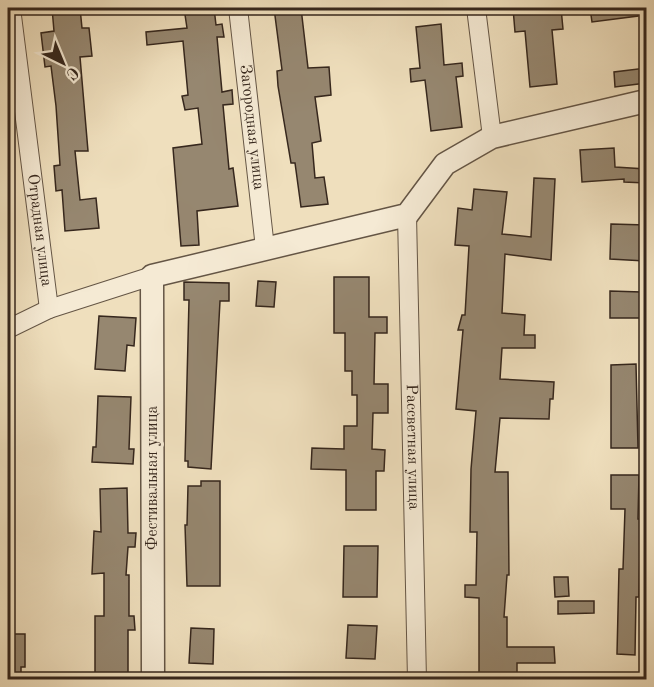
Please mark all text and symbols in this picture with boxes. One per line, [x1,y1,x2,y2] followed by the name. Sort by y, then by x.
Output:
[33,33,93,93] north arrow
[63,63,81,82] text: С
[236,64,266,191] street label: Загородная улица
[24,173,54,288] street label: Отрадная улица
[403,384,421,510] street label: Рассветная улица
[145,406,161,550] street label: Фестивальная улица

